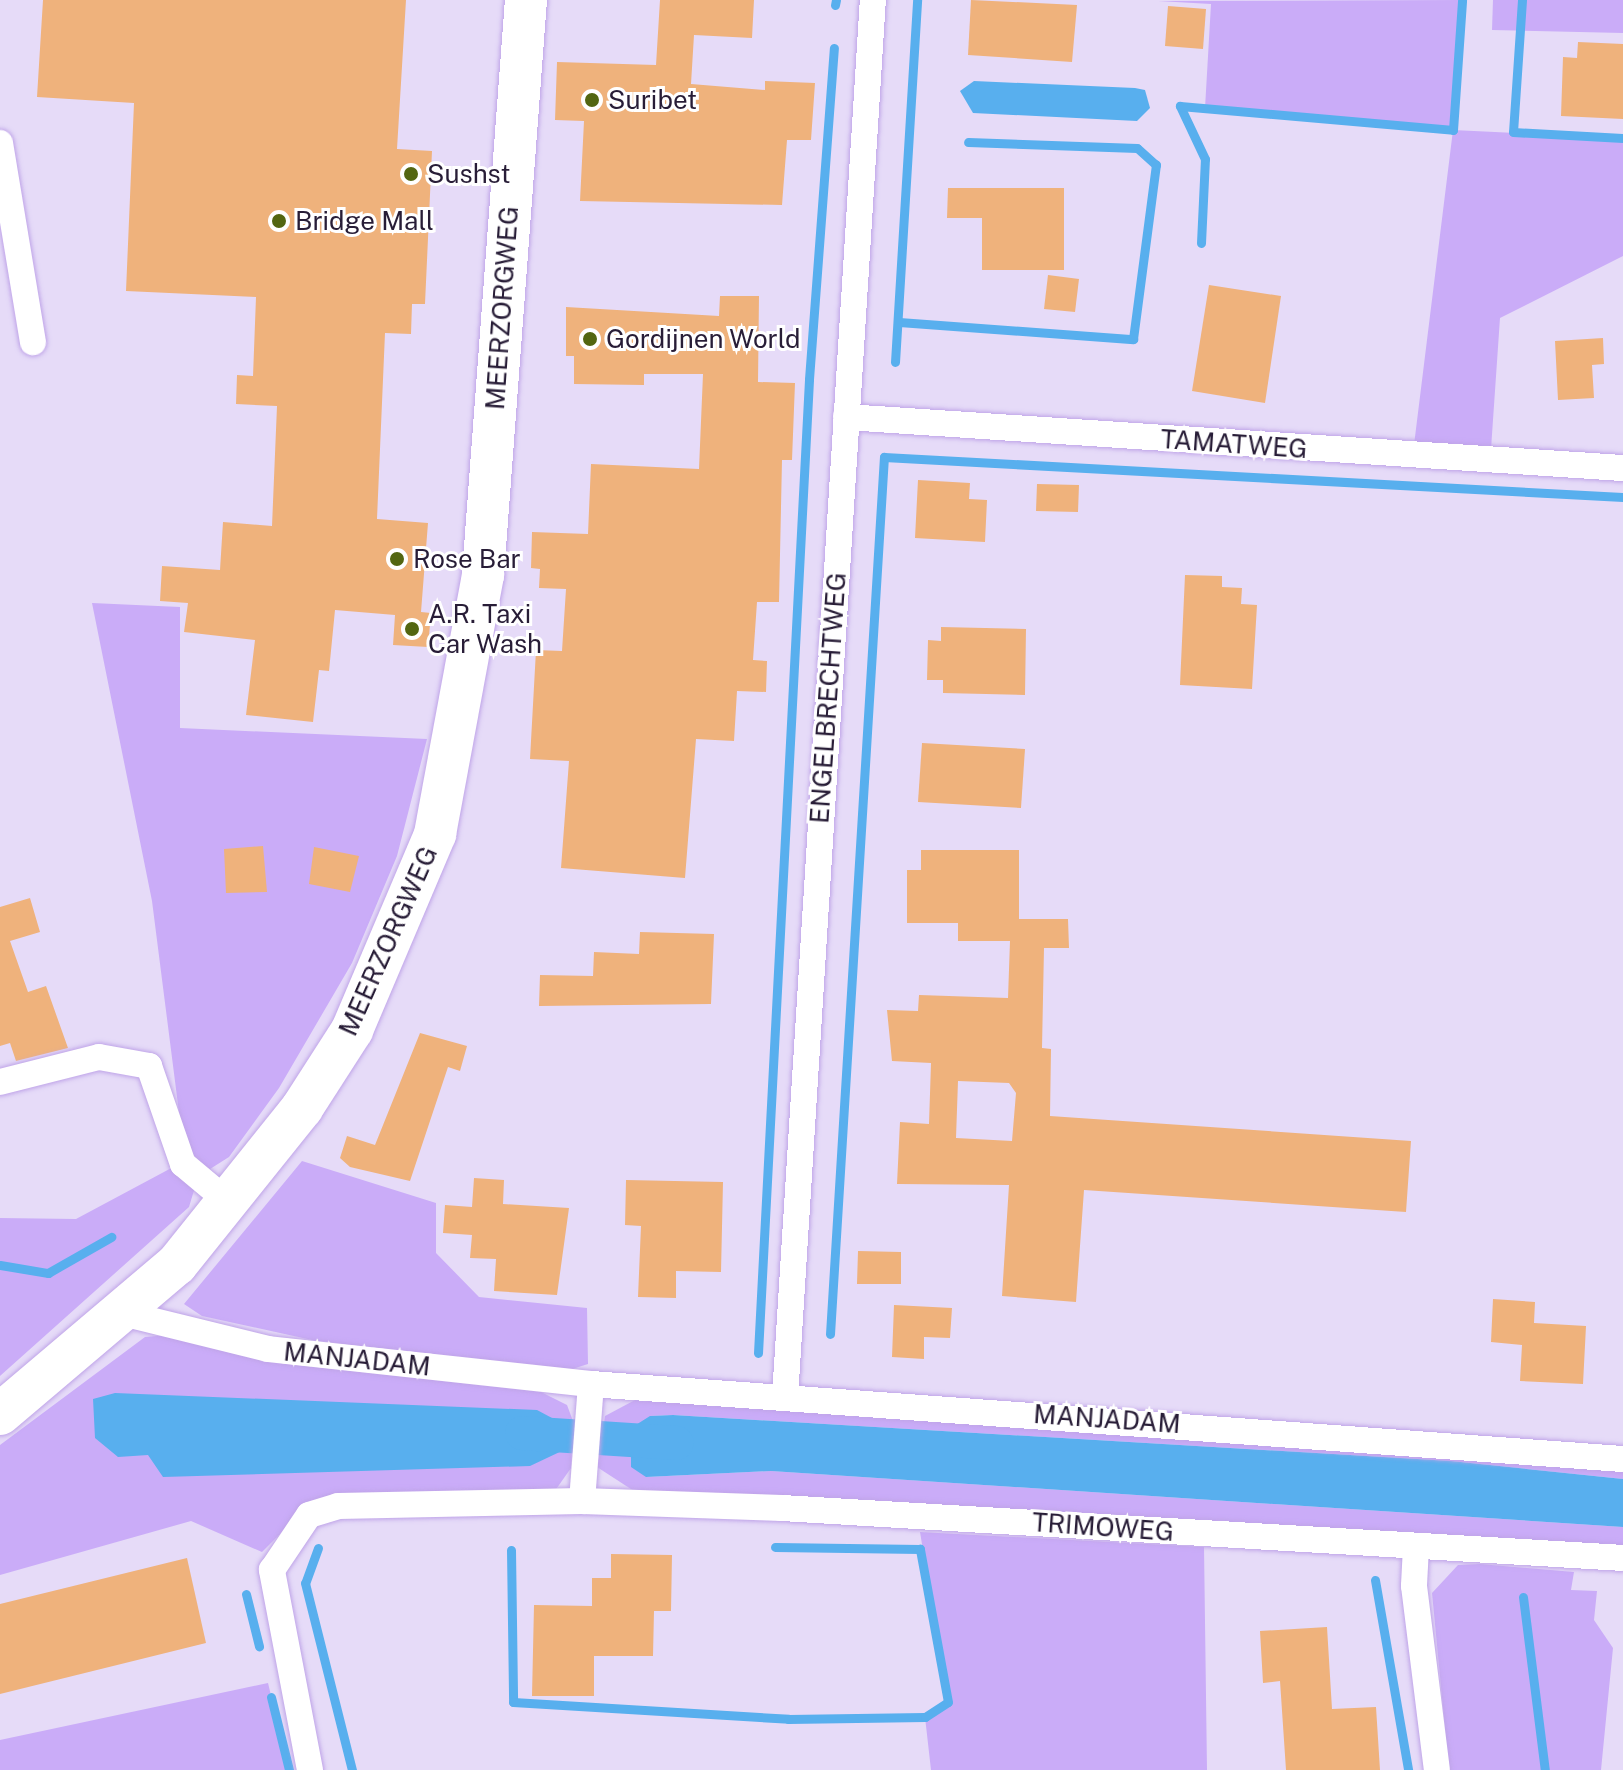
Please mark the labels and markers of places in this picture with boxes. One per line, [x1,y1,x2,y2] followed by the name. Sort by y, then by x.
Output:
[608,84,697,116] place label: Suribet
[583,91,601,109] marker: Suribet
[427,158,511,190] place label: Sushst
[402,165,420,183] marker: Sushst
[295,205,434,237] place label: Bridge Mall
[270,212,288,230] marker: Bridge Mall
[606,323,801,355] place label: Gordijnen World
[581,330,599,348] marker: Gordijnen World
[413,543,521,575] place label: Rose Bar
[388,550,406,568] marker: Rose Bar
[428,598,543,660] place label: A.R. Taxi Car Wash
[403,620,421,638] marker: A.R. Taxi Car Wash

